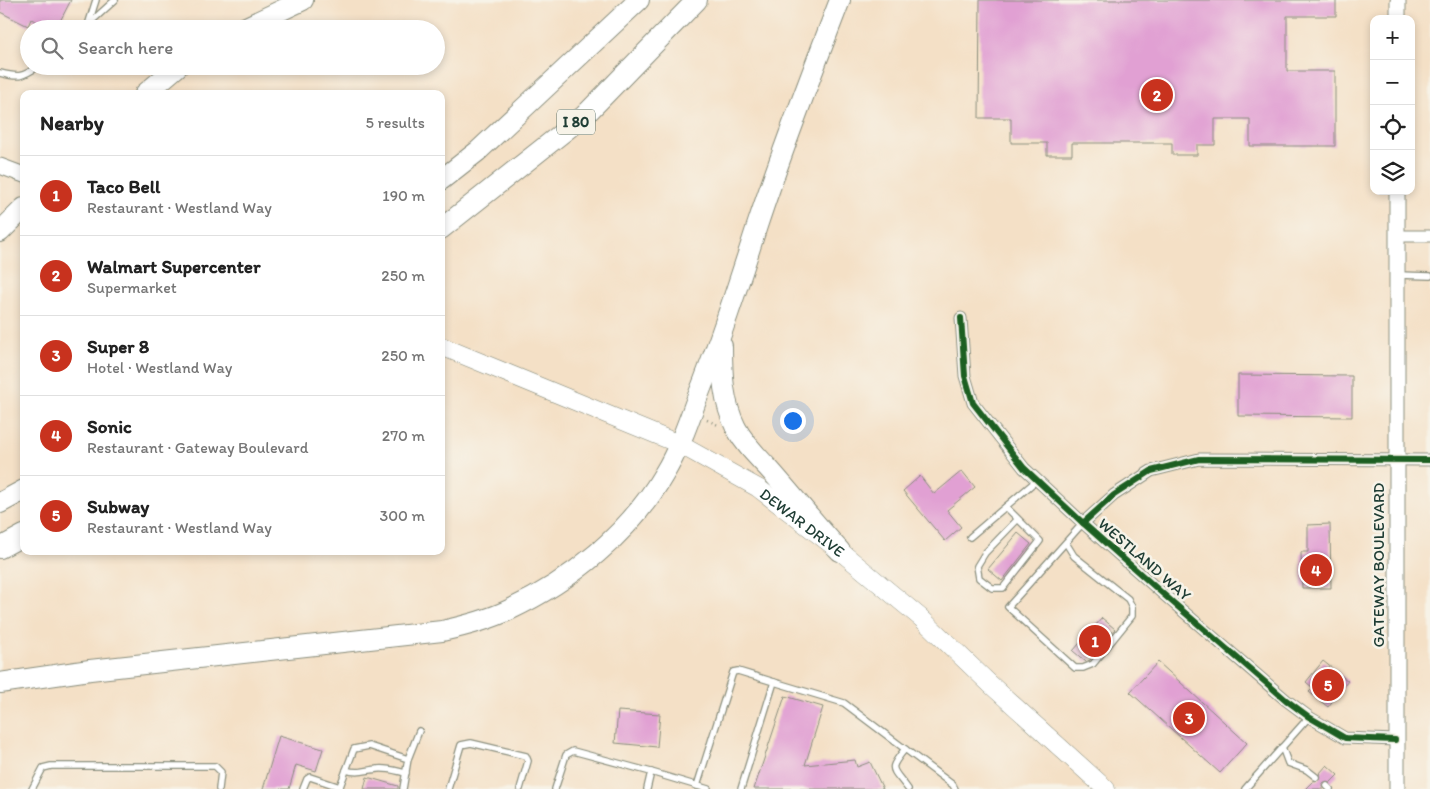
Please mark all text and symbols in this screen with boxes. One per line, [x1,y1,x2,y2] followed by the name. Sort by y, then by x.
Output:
[1370,15,1415,195] map controls
[1370,15,1415,60] button: +
[20,20,445,75] search box
[38,34,66,62] icon: search
[78,36,173,59] text: Search here
[1370,60,1415,105] button: −
[1141,76,1173,114] pin: 2
[1370,105,1415,150] button: locate
[40,110,104,135] text: Nearby
[557,110,595,134] road number: I 80
[365,113,425,132] text: 5 results
[1370,150,1415,195] button: layers
[87,175,160,198] text: Taco Bell
[52,186,60,205] text: 1
[382,186,425,205] text: 190 m
[87,198,272,217] text: Restaurant · Westland Way
[87,255,261,278] text: Walmart Supercenter
[52,266,60,285] text: 2
[381,266,425,285] text: 250 m
[87,278,177,297] text: Supermarket
[87,335,149,358] text: Super 8
[52,346,60,365] text: 3
[381,346,425,365] text: 250 m
[87,358,232,377] text: Hotel · Westland Way
[780,408,806,434] your location
[87,415,132,438] text: Sonic
[51,426,61,445] text: 4
[382,426,425,445] text: 270 m
[87,438,309,457] text: Restaurant · Gateway Boulevard
[1369,483,1388,647] street label: GATEWAY BOULEVARD
[756,484,848,561] street label: DEWAR DRIVE
[87,495,149,518] text: Subway
[52,506,60,525] text: 5
[380,506,425,525] text: 300 m
[1094,514,1195,605] street label: WESTLAND WAY
[87,518,272,537] text: Restaurant · Westland Way
[1300,551,1332,589] pin: 4
[1079,622,1111,660] pin: 1
[1312,666,1344,704] pin: 5
[1173,699,1205,737] pin: 3

